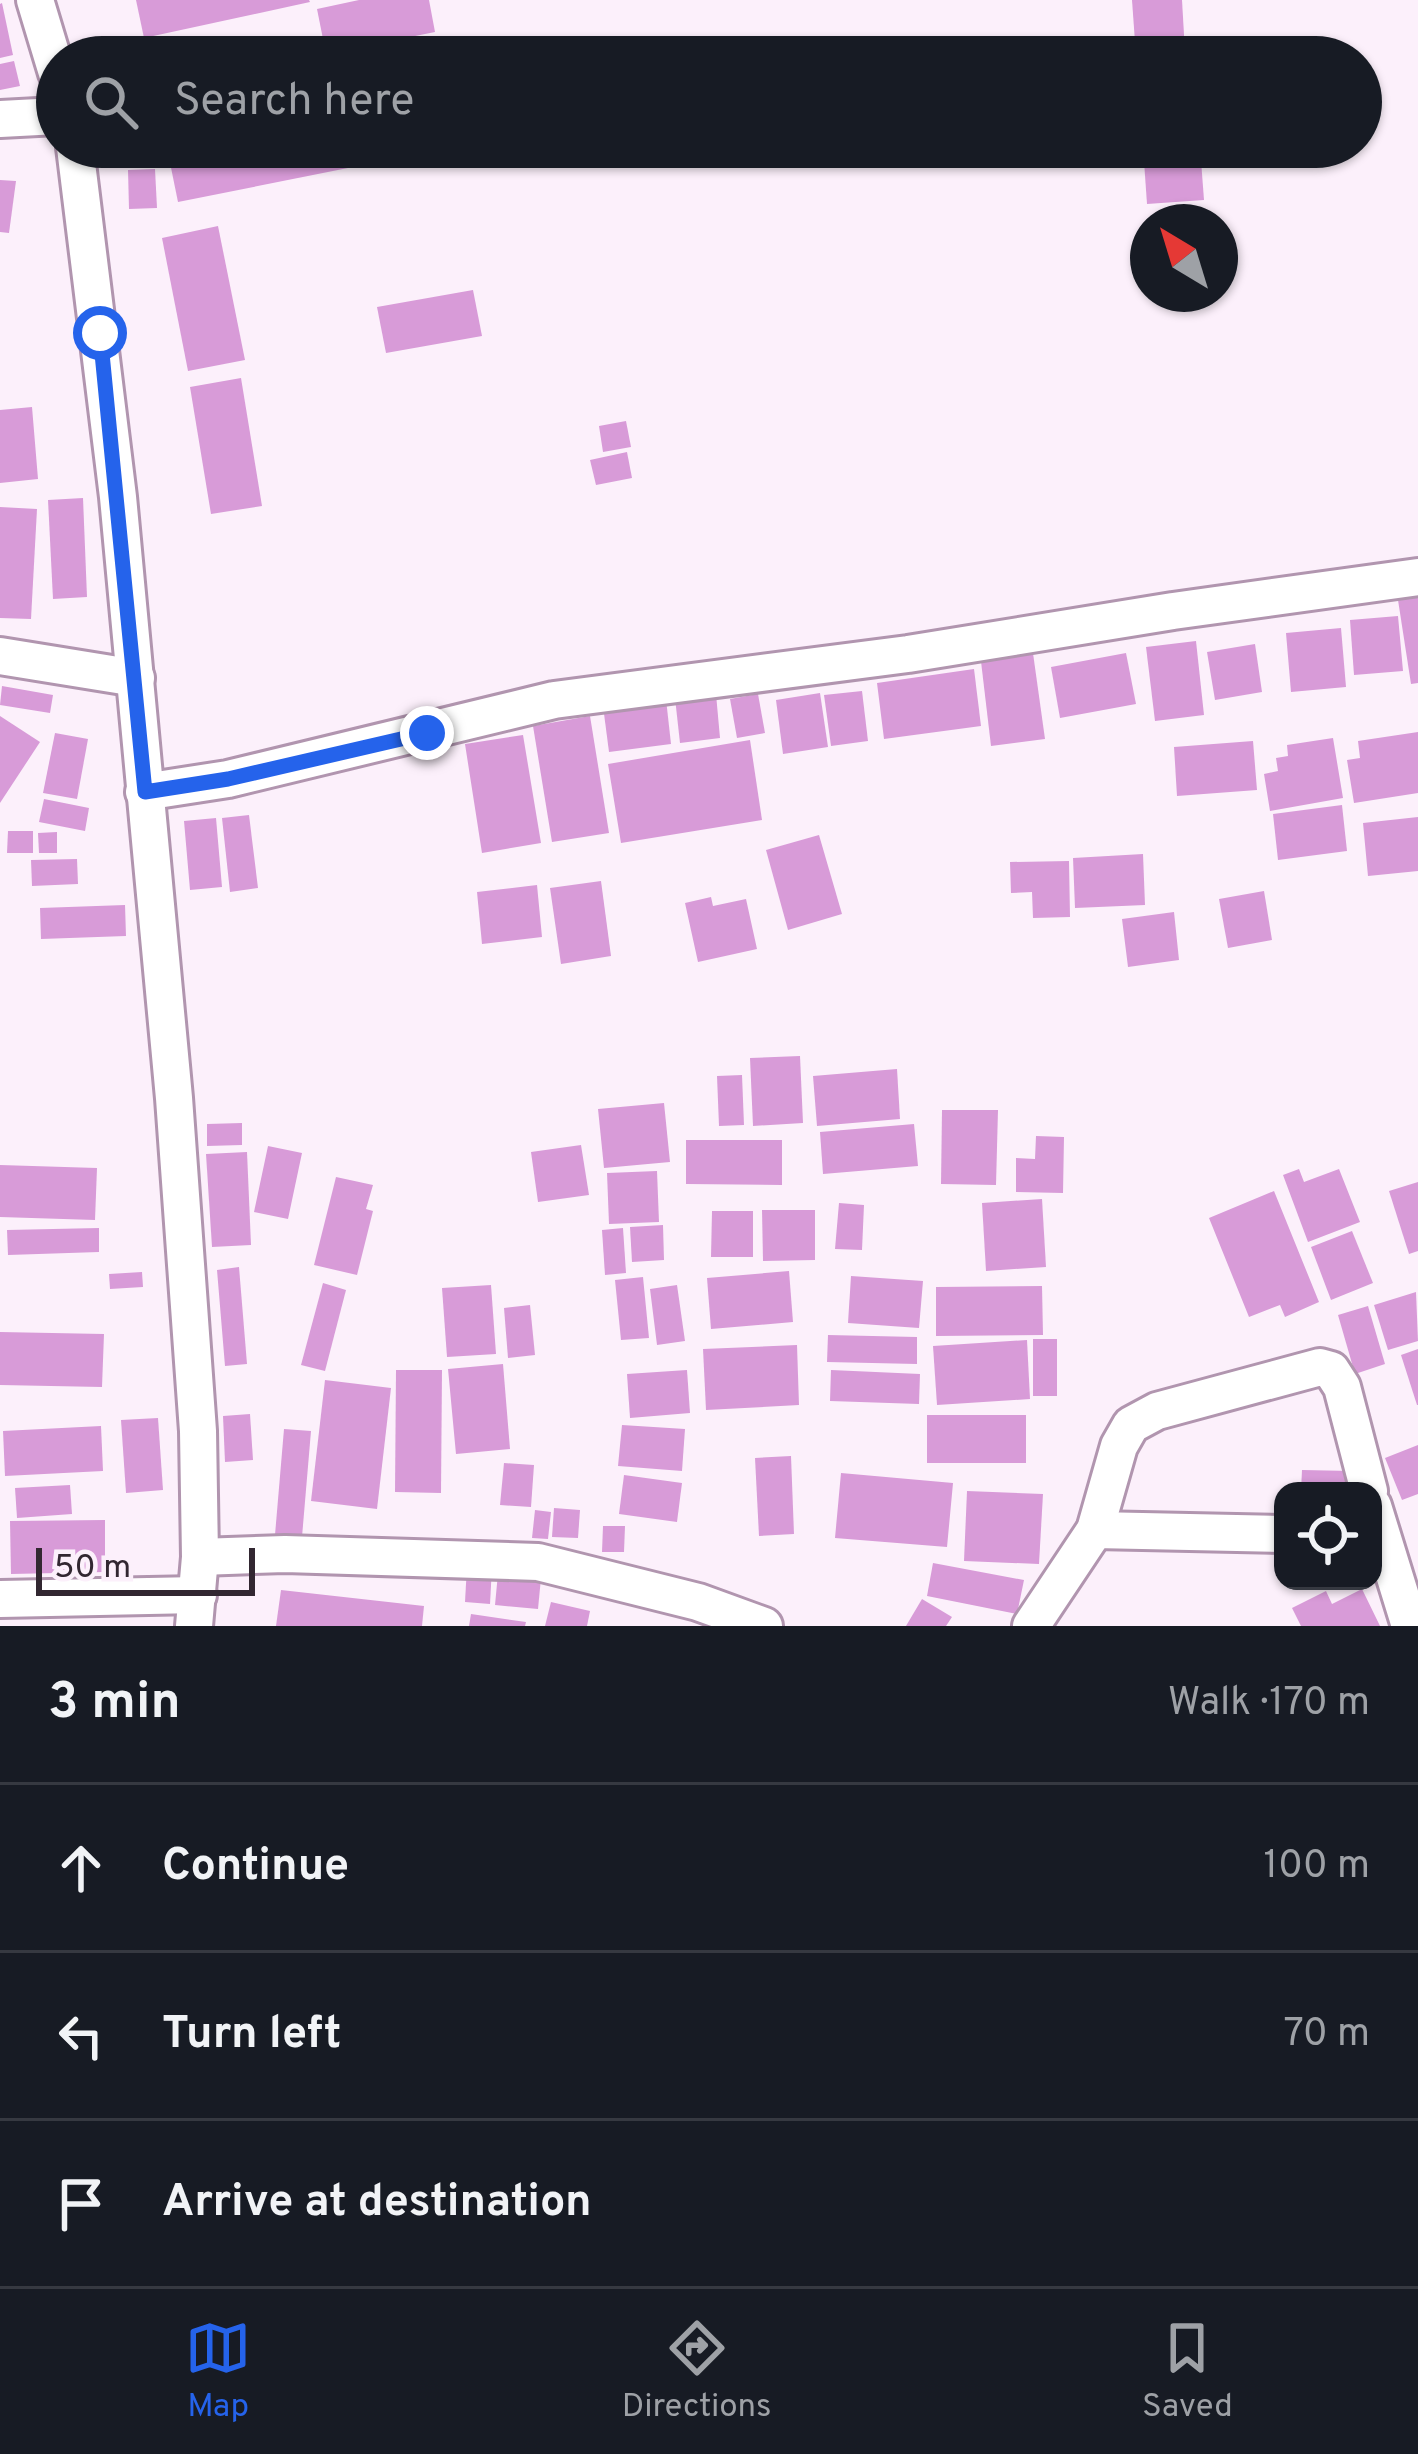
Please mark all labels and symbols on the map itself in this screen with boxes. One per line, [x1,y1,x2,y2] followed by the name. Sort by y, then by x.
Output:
[1130,204,1238,312] north arrow
[73,306,127,360] route start
[400,706,454,760] route end
[36,1542,255,1595] scale bar

